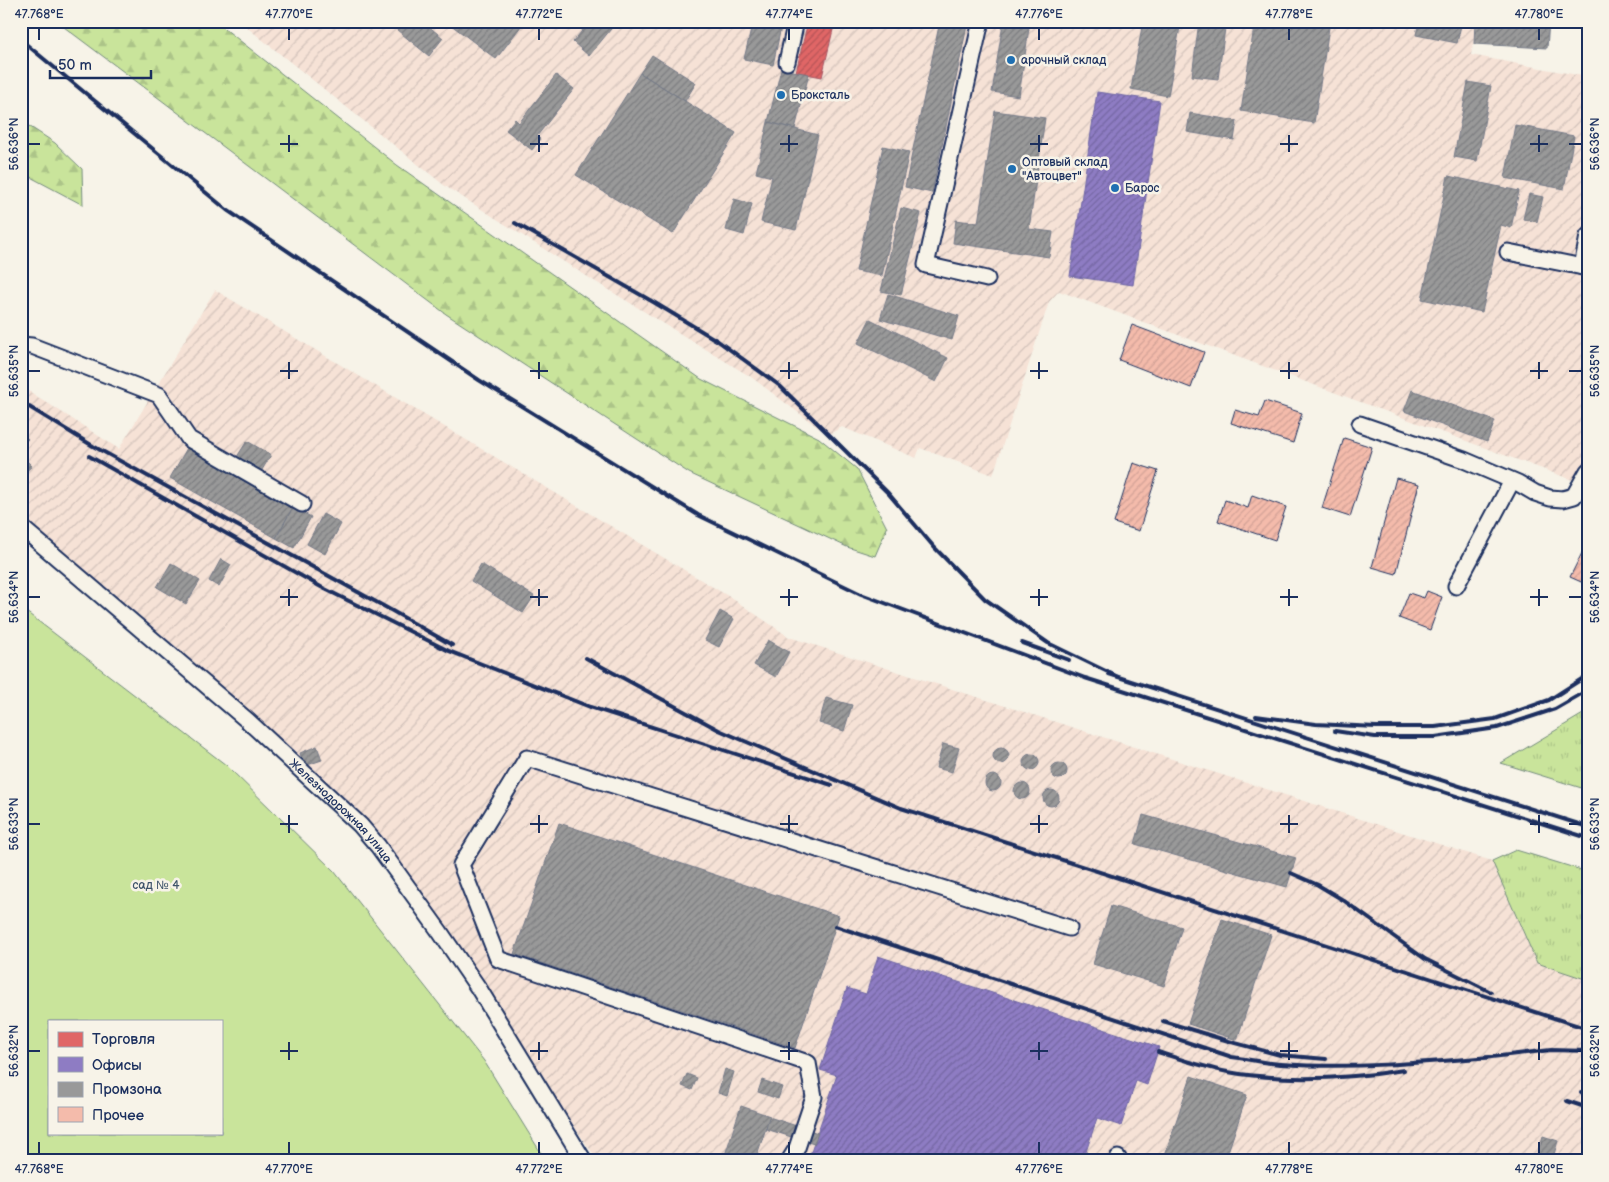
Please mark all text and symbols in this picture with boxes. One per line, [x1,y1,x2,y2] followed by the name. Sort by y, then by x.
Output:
[14,7,64,22] text: 47.768°E
[265,7,313,22] text: 47.770°E
[515,7,563,22] text: 47.772°E
[765,7,813,22] text: 47.774°E
[1015,7,1063,22] text: 47.776°E
[1265,7,1313,22] text: 47.778°E
[1515,7,1564,22] text: 47.780°E
[50,48,151,80] scale bar
[1021,53,1107,68] place label: арочный склад
[1005,54,1017,66] marker: арочный склад
[58,56,92,75] text: 50 m
[791,88,850,103] place label: Броксталь
[775,89,787,101] marker: Броксталь
[7,118,22,170] text: 56.636°N
[1588,118,1603,170] text: 56.636°N
[1022,155,1108,184] place label: Оптовый склад "Автоцвет"
[1006,163,1018,175] marker: Оптовый склад "Автоцвет"
[1125,181,1159,196] place label: Барос
[1109,182,1121,194] marker: Барос
[7,345,22,397] text: 56.635°N
[1588,345,1603,397] text: 56.635°N
[7,571,22,623] text: 56.634°N
[1588,571,1603,623] text: 56.634°N
[286,756,395,866] street label: Железнодорожная улица
[7,798,22,850] text: 56.633°N
[1588,798,1603,850] text: 56.633°N
[133,878,180,893] park label: сад № 4
[48,1020,222,1134] legend
[7,1025,22,1077] text: 56.632°N
[1588,1025,1603,1077] text: 56.632°N
[92,1030,155,1049] text: Торговля
[92,1056,142,1075] text: Офисы
[92,1080,162,1099] text: Промзона
[92,1106,144,1125] text: Прочее
[14,1162,64,1177] text: 47.768°E
[265,1162,313,1177] text: 47.770°E
[515,1162,563,1177] text: 47.772°E
[765,1162,813,1177] text: 47.774°E
[1015,1162,1063,1177] text: 47.776°E
[1265,1162,1313,1177] text: 47.778°E
[1515,1162,1564,1177] text: 47.780°E

